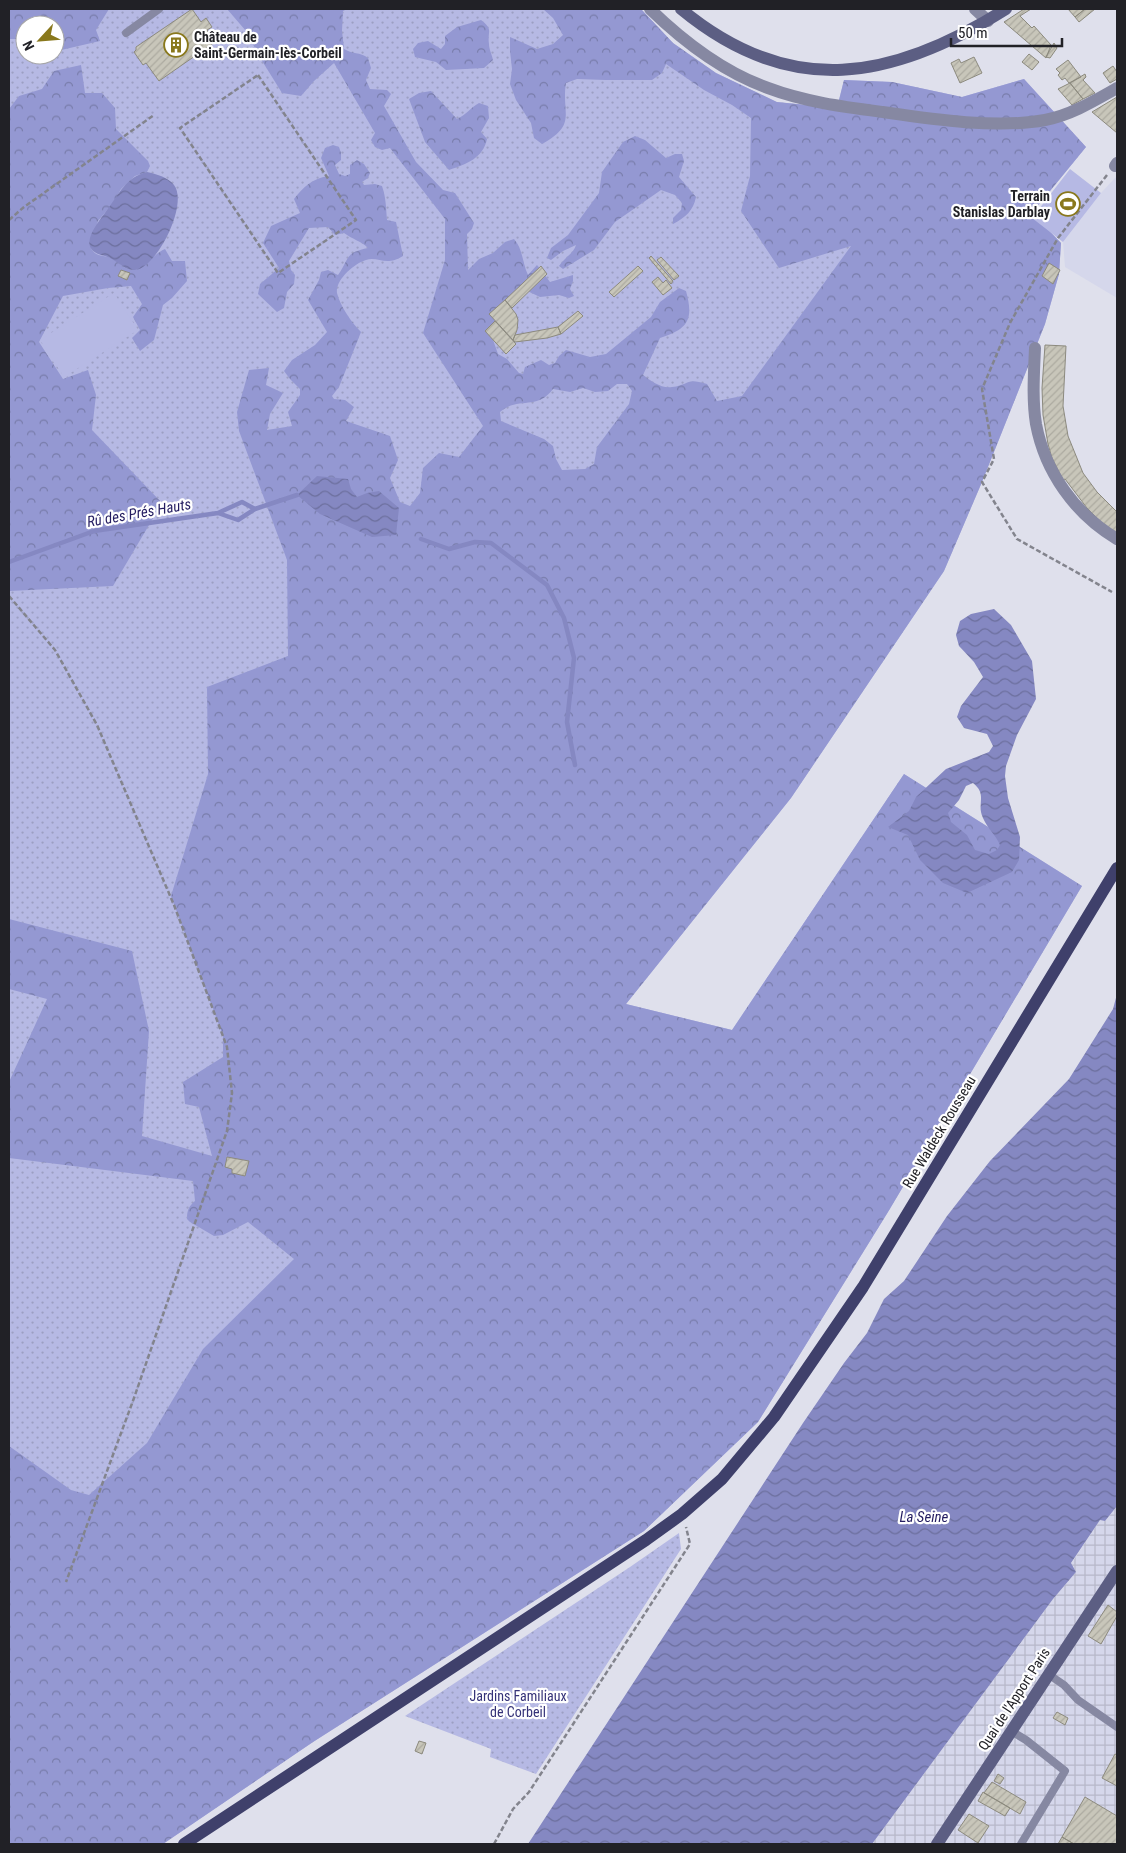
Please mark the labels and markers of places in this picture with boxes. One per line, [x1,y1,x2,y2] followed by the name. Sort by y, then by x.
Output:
[194,29,342,61] place label: Château de Saint-Germain-lès-Corbeil
[163,32,189,58] building icon: Château de Saint-Germain-lès-Corbeil
[953,188,1051,220] place label: Terrain Stanislas Darblay
[1055,191,1081,217] sports icon: Terrain Stanislas Darblay

